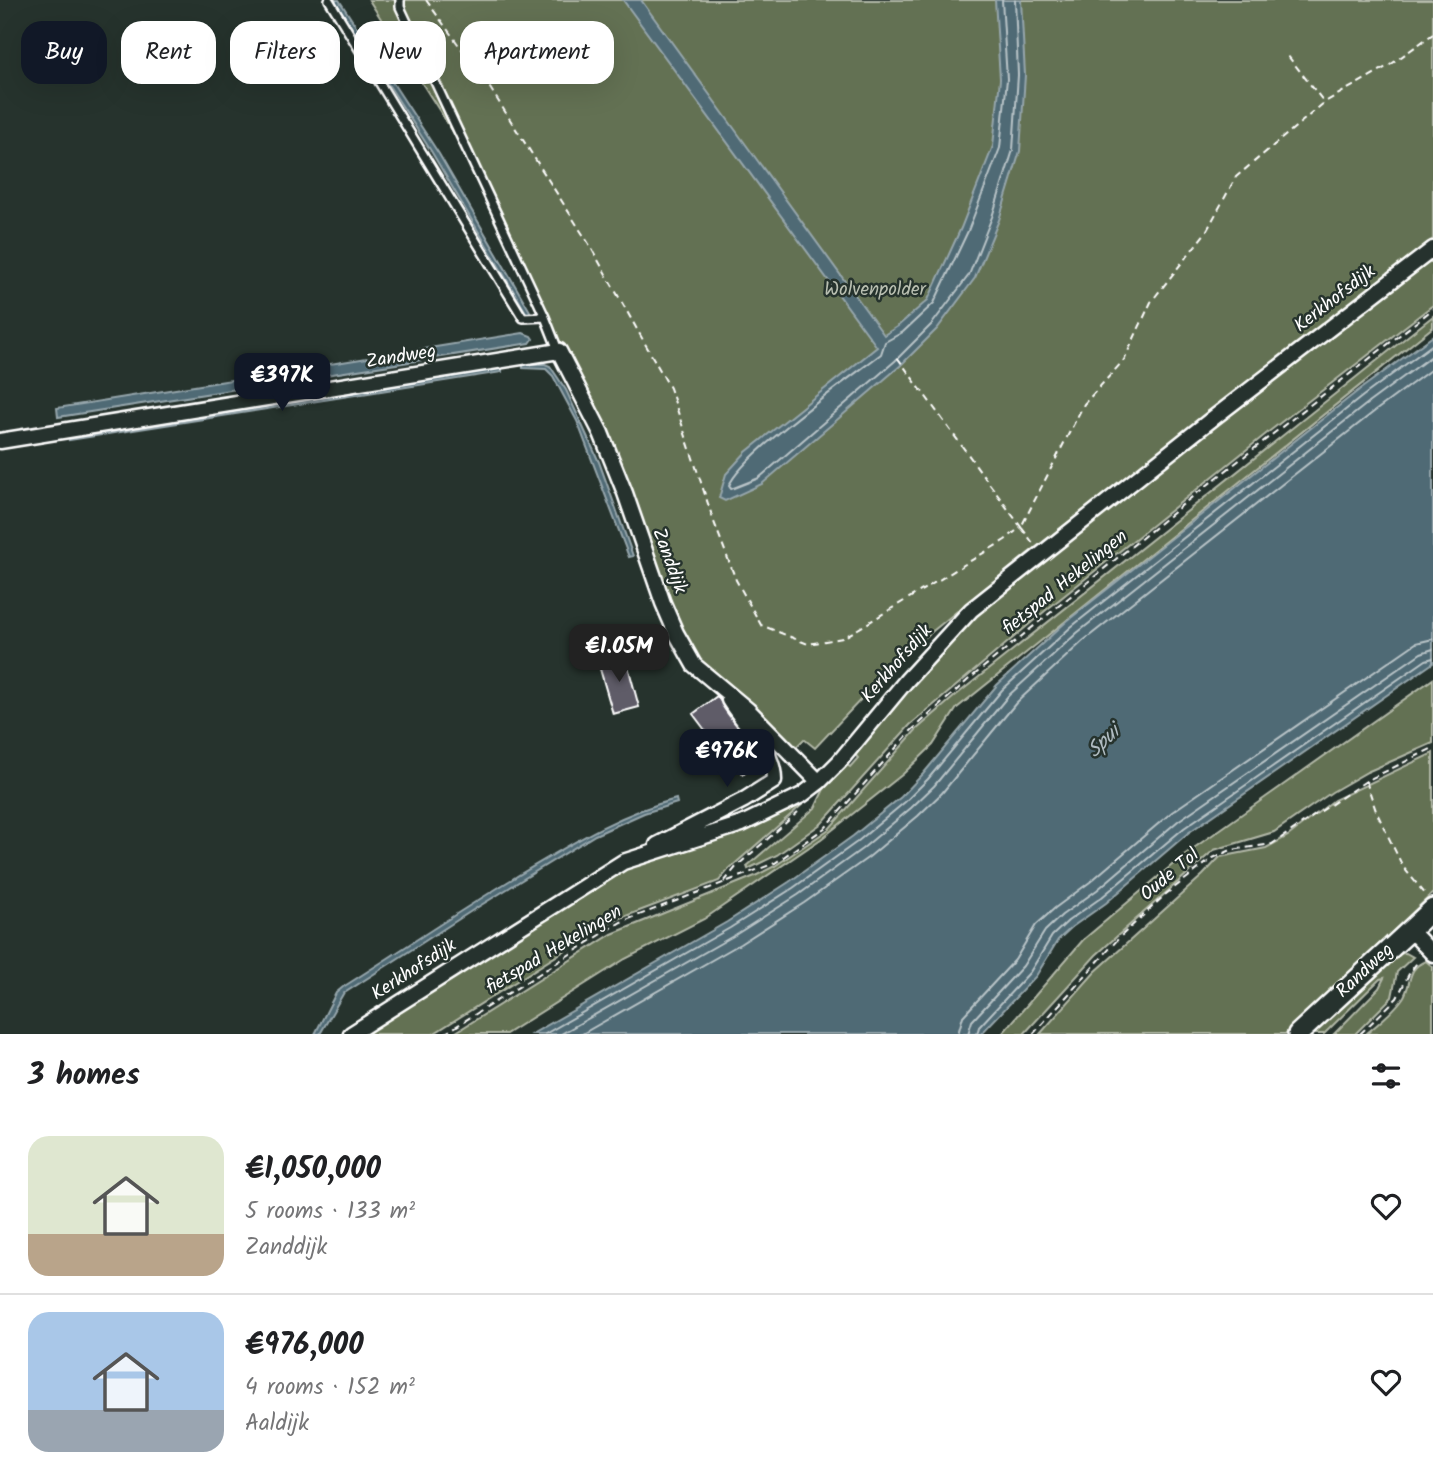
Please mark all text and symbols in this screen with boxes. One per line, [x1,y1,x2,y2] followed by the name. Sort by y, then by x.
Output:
[21,21,107,84] chip: Buy
[121,21,216,84] chip: Rent
[230,21,340,84] chip: Filters
[354,21,446,84] chip: New
[460,21,614,84] chip: Apartment
[1288,257,1382,341] street label: Kerkhofsdijk
[824,275,927,305] park label: Wolvenpolder
[364,337,438,377] street label: Zandweg
[233,354,331,413] pin: €397K
[250,358,314,394] text: €397K
[995,523,1135,643] street label: fietspad Hekelingen
[643,524,695,598] street label: Zanddijk
[854,618,940,710] street label: Kerkhofsdijk
[562,624,676,684] pin: €1.05M
[585,629,653,665] text: €1.05M
[1079,715,1131,766] water label: Spui
[678,730,776,789] pin: €976K
[695,734,759,770] text: €976K
[1134,841,1207,909] street label: Oude Tol
[480,897,628,1003] street label: fietspad Hekelingen
[365,931,463,1009] street label: Kerkhofsdijk
[1329,936,1401,1006] street label: Randweg
[28,1052,140,1100] text: 3 homes
[1367,1057,1405,1095] icon: filters
[245,1146,381,1194] text: €1,050,000
[84,1164,168,1248] icon: home
[1367,1187,1405,1225] icon: heart
[245,1194,415,1230] text: 5 rooms · 133 m²
[245,1230,327,1266] text: Zanddijk
[245,1322,364,1370] text: €976,000
[84,1340,168,1424] icon: home
[1367,1363,1405,1401] icon: heart
[245,1370,415,1406] text: 4 rooms · 152 m²
[245,1406,309,1442] text: Aaldijk

